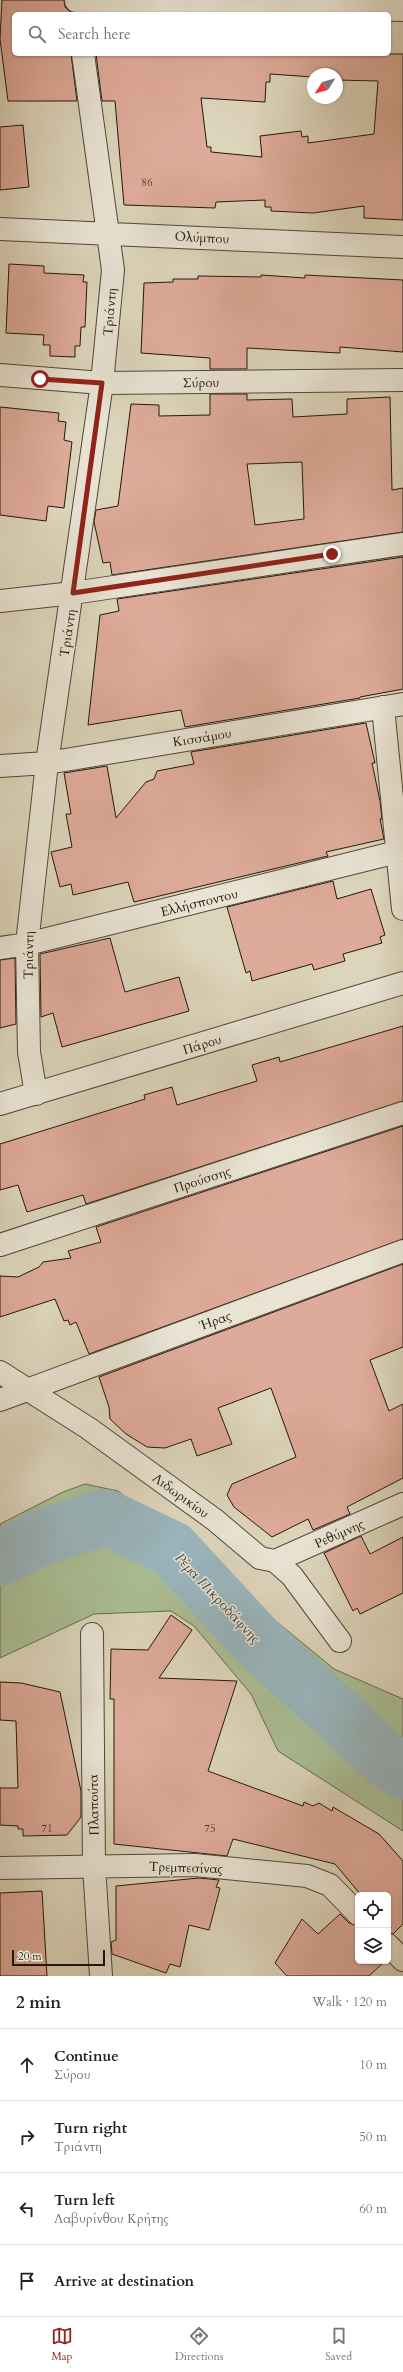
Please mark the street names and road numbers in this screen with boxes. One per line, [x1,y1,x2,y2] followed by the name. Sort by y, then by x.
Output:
[174,228,230,248] street label: Ολύμπου
[99,287,121,337] street label: Τριάντη
[183,374,220,392] street label: Σύρου
[55,608,81,658] street label: Τριάντη
[172,724,233,752] street label: Κισσάμου
[159,885,240,921] street label: Ελλήσποντου
[20,931,38,979] street label: Τριάντη
[181,1031,224,1059] street label: Πάρου
[171,1162,234,1198] street label: Προύσσης
[197,1307,234,1335] street label: Ήρας
[148,1469,213,1523] street label: Λιδωρικίου
[312,1515,367,1553] street label: Ρεθύμνης
[84,1774,104,1836] street label: Πλαπούτα
[149,1858,224,1878] street label: Τρεμπεσίνας

